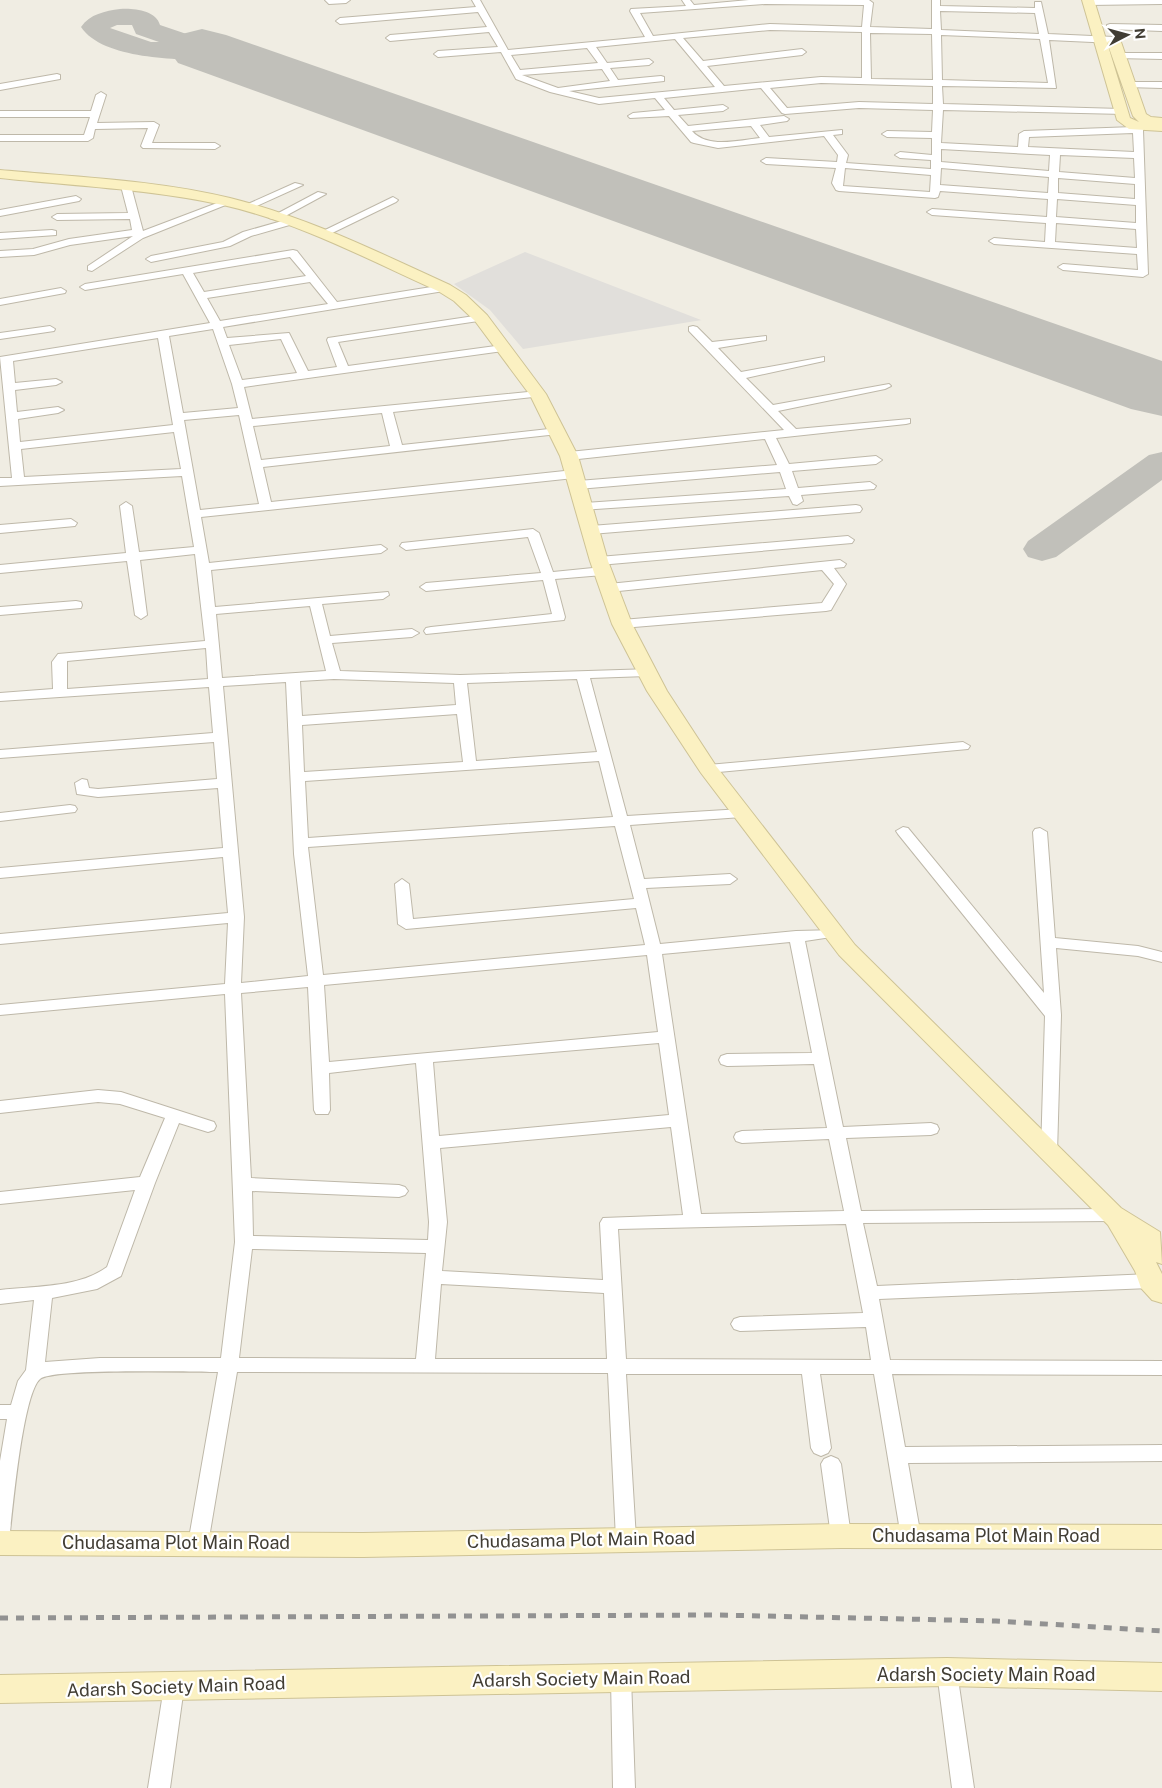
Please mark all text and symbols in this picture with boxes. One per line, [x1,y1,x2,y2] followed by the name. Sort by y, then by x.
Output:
[1102,10,1152,60] north arrow
[1131,27,1148,40] text: N
[872,1525,1100,1546] street label: Chudasama Plot Main Road
[467,1527,695,1552] street label: Chudasama Plot Main Road
[62,1532,290,1553] street label: Chudasama Plot Main Road
[877,1664,1095,1685] street label: Adarsh Society Main Road
[471,1666,691,1691] street label: Adarsh Society Main Road
[66,1672,286,1701] street label: Adarsh Society Main Road

